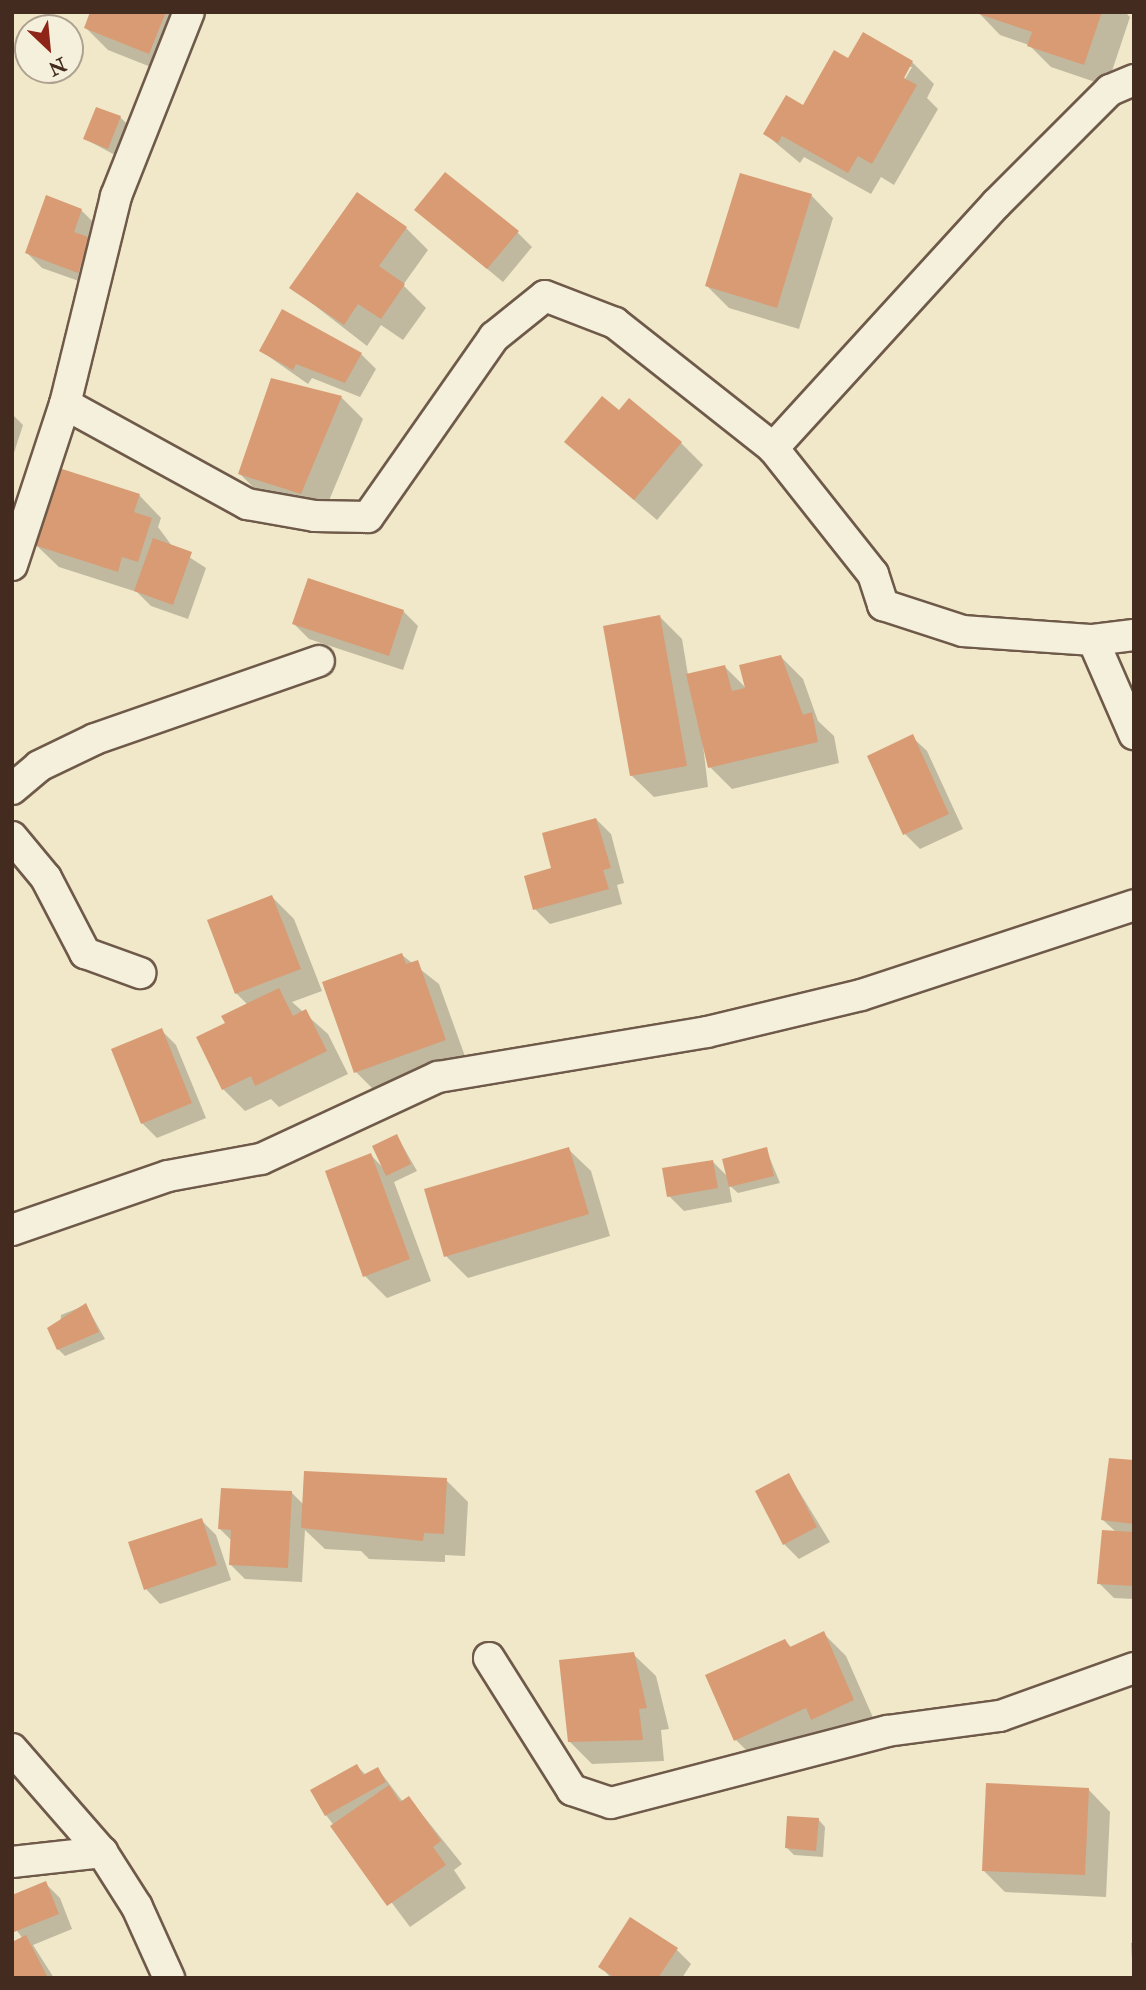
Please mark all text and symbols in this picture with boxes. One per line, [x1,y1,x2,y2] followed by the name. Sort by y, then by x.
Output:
[14,14,84,84] north arrow
[44,52,70,81] text: N

